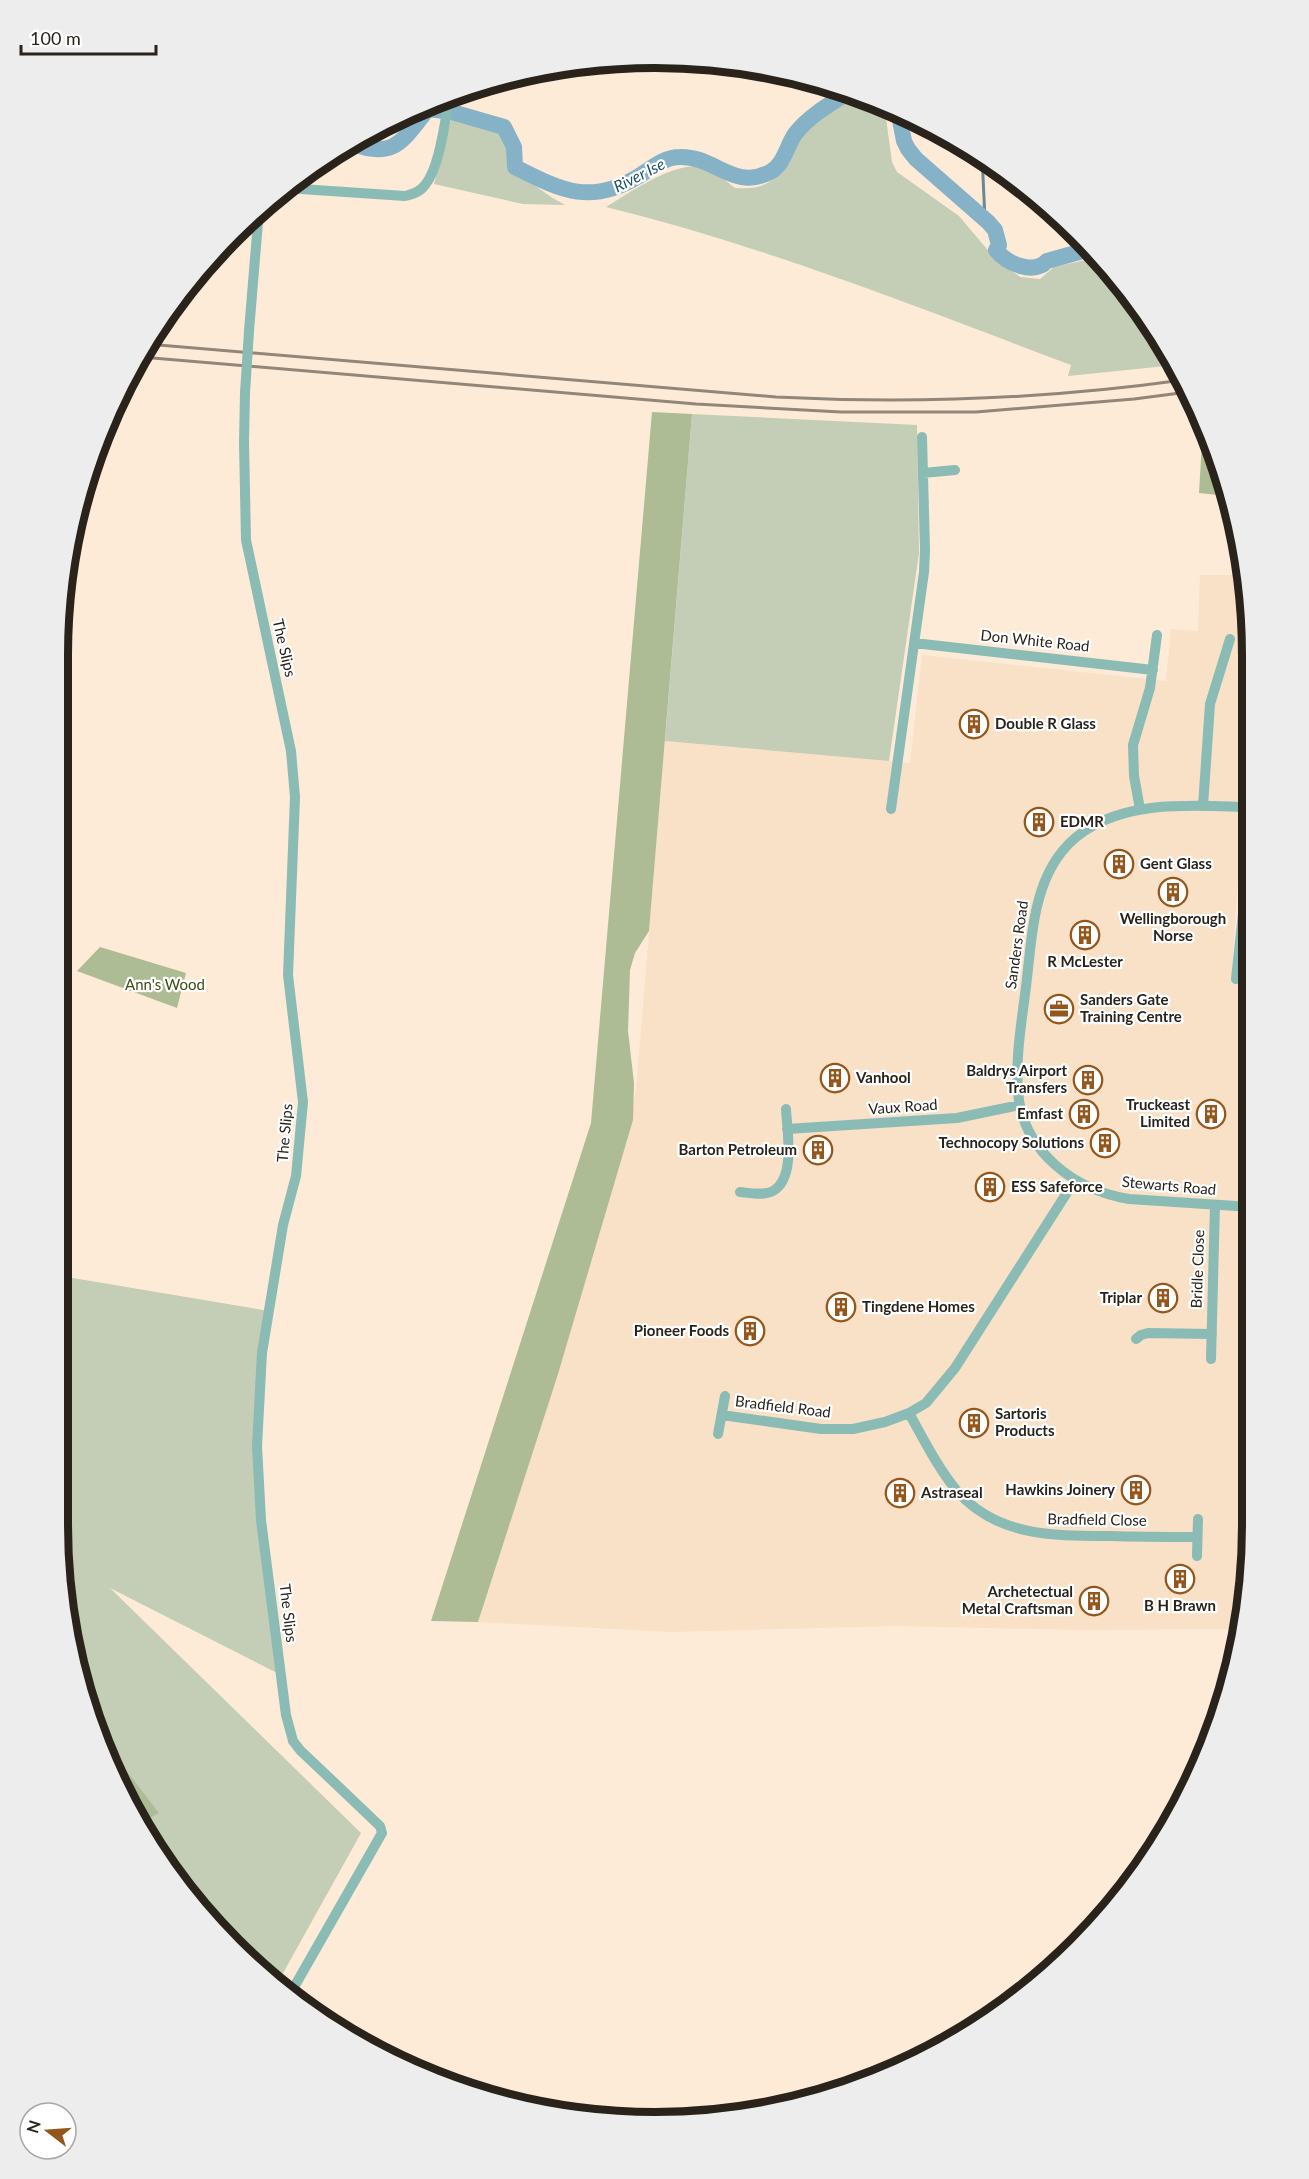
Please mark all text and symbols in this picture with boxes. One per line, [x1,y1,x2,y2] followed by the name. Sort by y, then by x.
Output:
[21,18,156,56] scale bar
[30,27,81,49] text: 100 m
[610,153,668,196] water label: River Ise
[270,617,300,679] street label: The Slips
[980,625,1091,655] street label: Don White Road
[958,708,990,740] building icon: Double R Glass
[995,714,1096,732] place label: Double R Glass
[1023,806,1055,838] building icon: EDMR
[1060,812,1104,830] place label: EDMR
[1103,848,1135,880] building icon: Gent Glass
[1140,854,1212,872] place label: Gent Glass
[1157,876,1189,908] building icon: Wellingborough Norse
[1001,899,1031,990] street label: Sanders Road
[1120,909,1226,944] place label: Wellingborough Norse
[1069,919,1101,951] building icon: R McLester
[1047,952,1123,970] place label: R McLester
[125,975,205,993] park label: Ann's Wood
[1080,990,1182,1025] place label: Sanders Gate Training Centre
[1043,993,1075,1025] office icon: Sanders Gate Training Centre
[966,1061,1067,1096] place label: Baldrys Airport Transfers
[819,1062,851,1094] building icon: Vanhool
[1072,1064,1104,1096] building icon: Baldrys Airport Transfers
[855,1068,911,1086] place label: Vanhool
[868,1095,938,1117] street label: Vaux Road
[1126,1095,1190,1130] place label: Truckeast Limited
[1068,1098,1100,1130] building icon: Emfast
[1195,1098,1227,1130] building icon: Truckeast Limited
[272,1103,296,1163] street label: The Slips
[1017,1104,1063,1122] place label: Emfast
[1089,1127,1121,1159] building icon: Technocopy Solutions
[939,1133,1084,1151] place label: Technocopy Solutions
[802,1134,834,1166] building icon: Barton Petroleum
[679,1140,797,1158] place label: Barton Petroleum
[974,1171,1006,1203] building icon: ESS Safeforce
[1121,1172,1217,1198] street label: Stewarts Road
[1011,1177,1103,1195] place label: ESS Safeforce
[1187,1229,1207,1309] street label: Bridle Close
[1147,1282,1179,1314] building icon: Triplar
[1100,1288,1142,1306] place label: Triplar
[825,1291,857,1323] building icon: Tingdene Homes
[862,1297,975,1315] place label: Tingdene Homes
[734,1315,766,1347] building icon: Pioneer Foods
[634,1321,729,1339] place label: Pioneer Foods
[734,1391,832,1421] street label: Bradfield Road
[995,1404,1055,1439] place label: Sartoris Products
[958,1407,990,1439] building icon: Sartoris Products
[1120,1474,1152,1506] building icon: Hawkins Joinery
[884,1477,916,1509] building icon: Astraseal
[1005,1480,1115,1498] place label: Hawkins Joinery
[920,1483,983,1501] place label: Astraseal
[1047,1509,1147,1529] street label: Bradfield Close
[1164,1563,1196,1595] building icon: B H Brawn
[962,1582,1073,1617] place label: Archetectual Metal Craftsman
[276,1583,302,1643] street label: The Slips
[1078,1585,1110,1617] building icon: Archetectual Metal Craftsman
[1144,1596,1216,1614] place label: B H Brawn
[18,2101,78,2161] north arrow
[22,2118,44,2135] text: N

